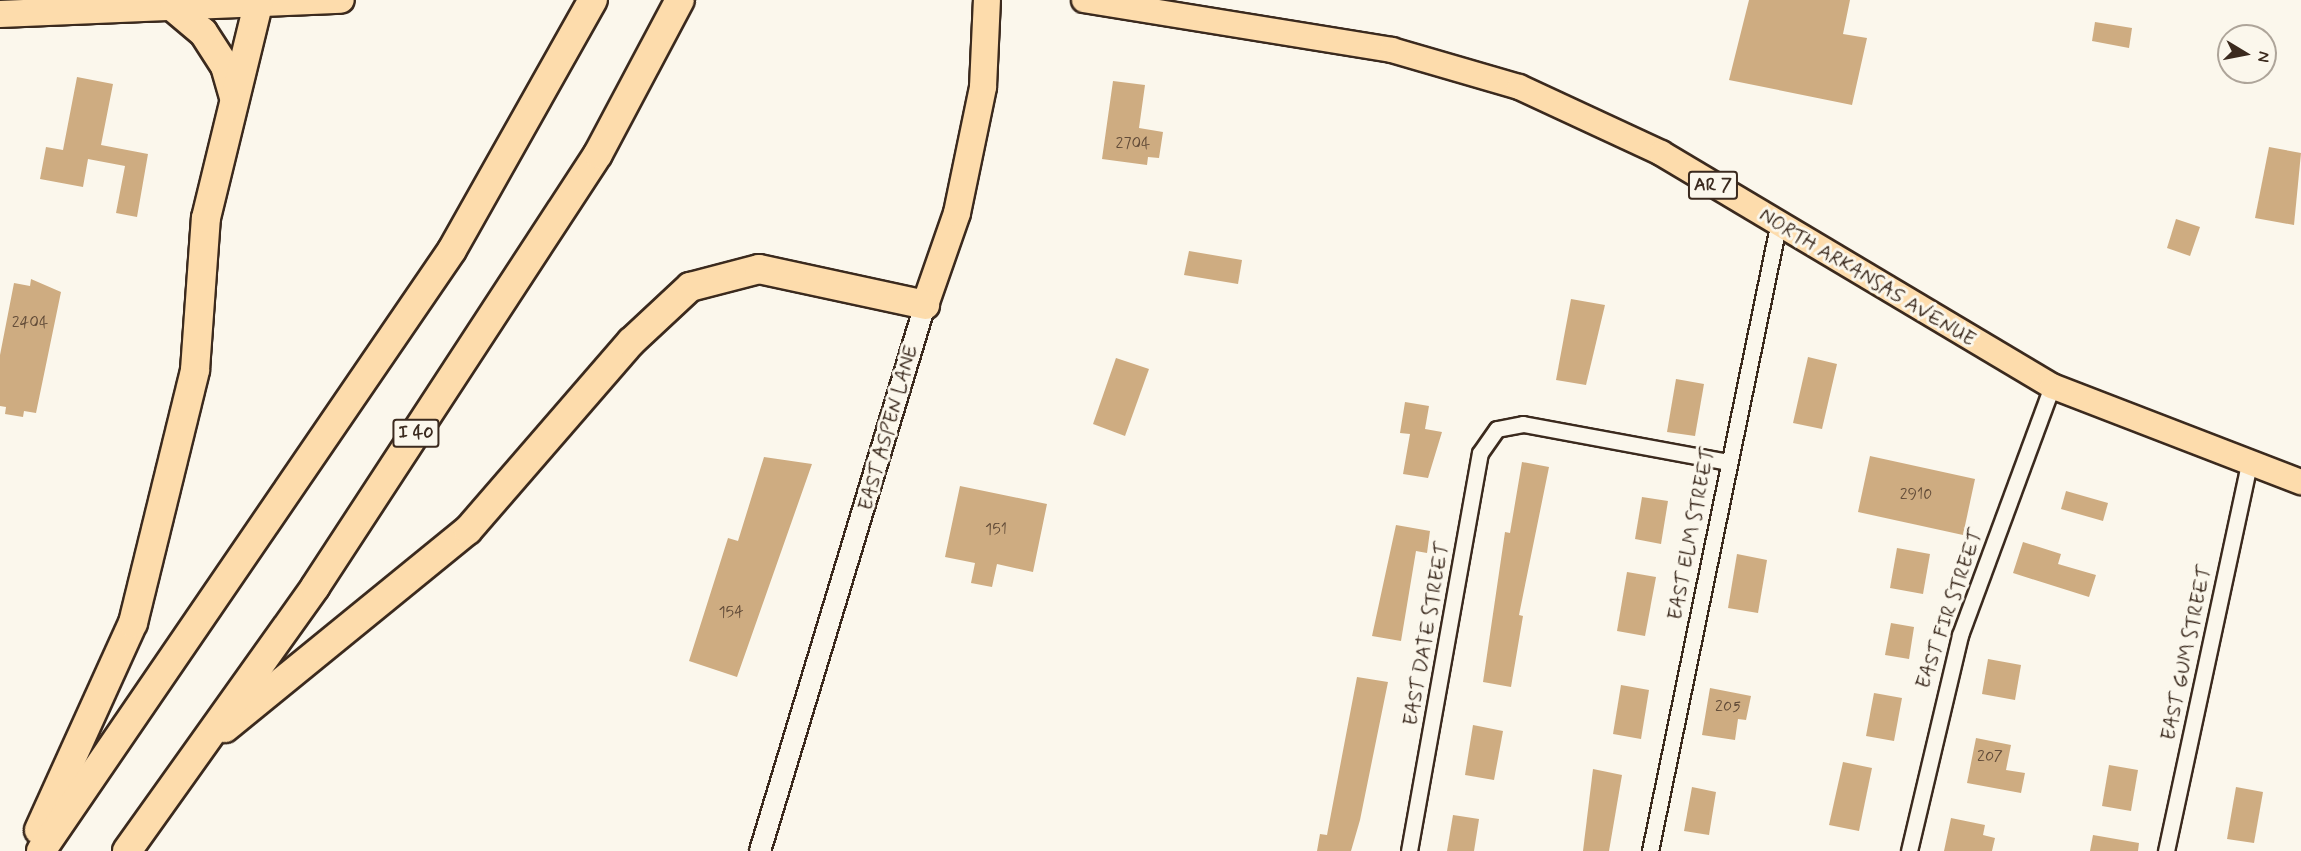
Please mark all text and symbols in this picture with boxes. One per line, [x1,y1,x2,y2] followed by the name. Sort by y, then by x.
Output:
[2217,24,2277,84] north arrow
[2252,50,2275,64] text: N
[1116,134,1150,154] house number: 2704
[1688,170,1738,200] road number: AR 7
[1754,203,1980,353] street label: NORTH ARKANSAS AVENUE
[12,313,48,333] house number: 2404
[853,341,925,515] street label: EAST ASPEN LANE
[392,418,440,448] road number: I 40
[1663,445,1721,623] street label: EAST ELM STREET
[1900,485,1932,505] house number: 2910
[985,520,1007,540] house number: 151
[1911,526,1989,692] street label: EAST FIR STREET
[1399,539,1455,729] street label: EAST DATE STREET
[2157,563,2217,743] street label: EAST GUM STREET
[718,603,744,623] house number: 154
[1715,697,1741,717] house number: 205
[1977,747,2003,767] house number: 207

